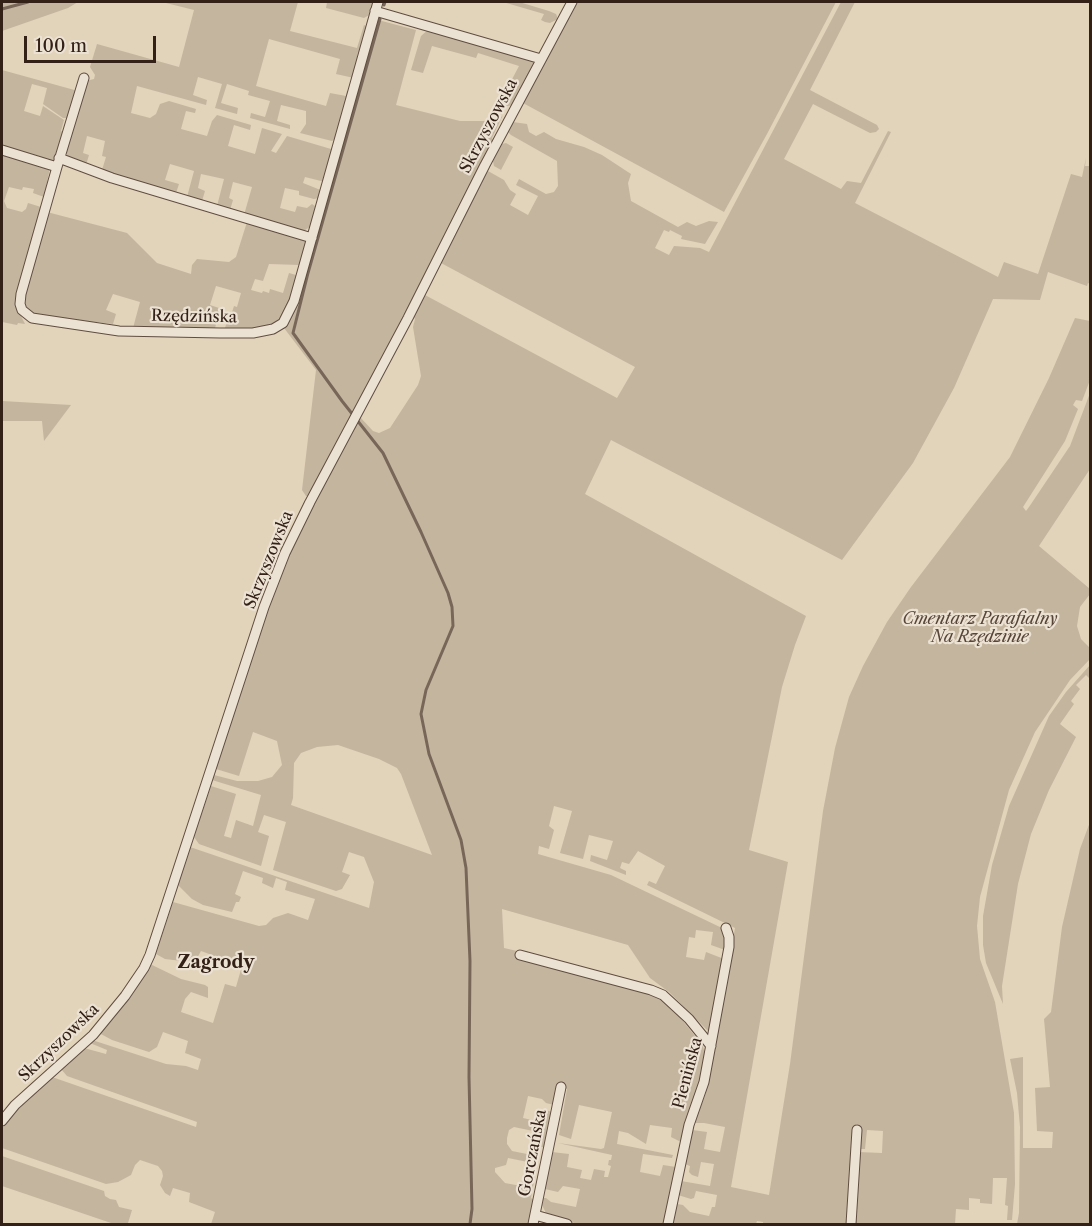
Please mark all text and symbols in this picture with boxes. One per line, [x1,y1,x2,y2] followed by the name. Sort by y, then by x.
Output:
[27,24,159,62] scale bar
[35,35,87,57] text: 100 m
[456,75,522,177] street label: Skrzyszowska
[151,307,237,327] street label: Rzędzińska
[241,508,297,612] street label: Skrzyszowska
[903,609,1057,647] park label: Cmentarz Parafialny Na Rzędzinie
[178,952,254,974] district label: Zagrody
[15,1000,103,1086] street label: Skrzyszowska
[669,1035,707,1111] street label: Pienińska
[515,1108,551,1198] street label: Gorczańska

